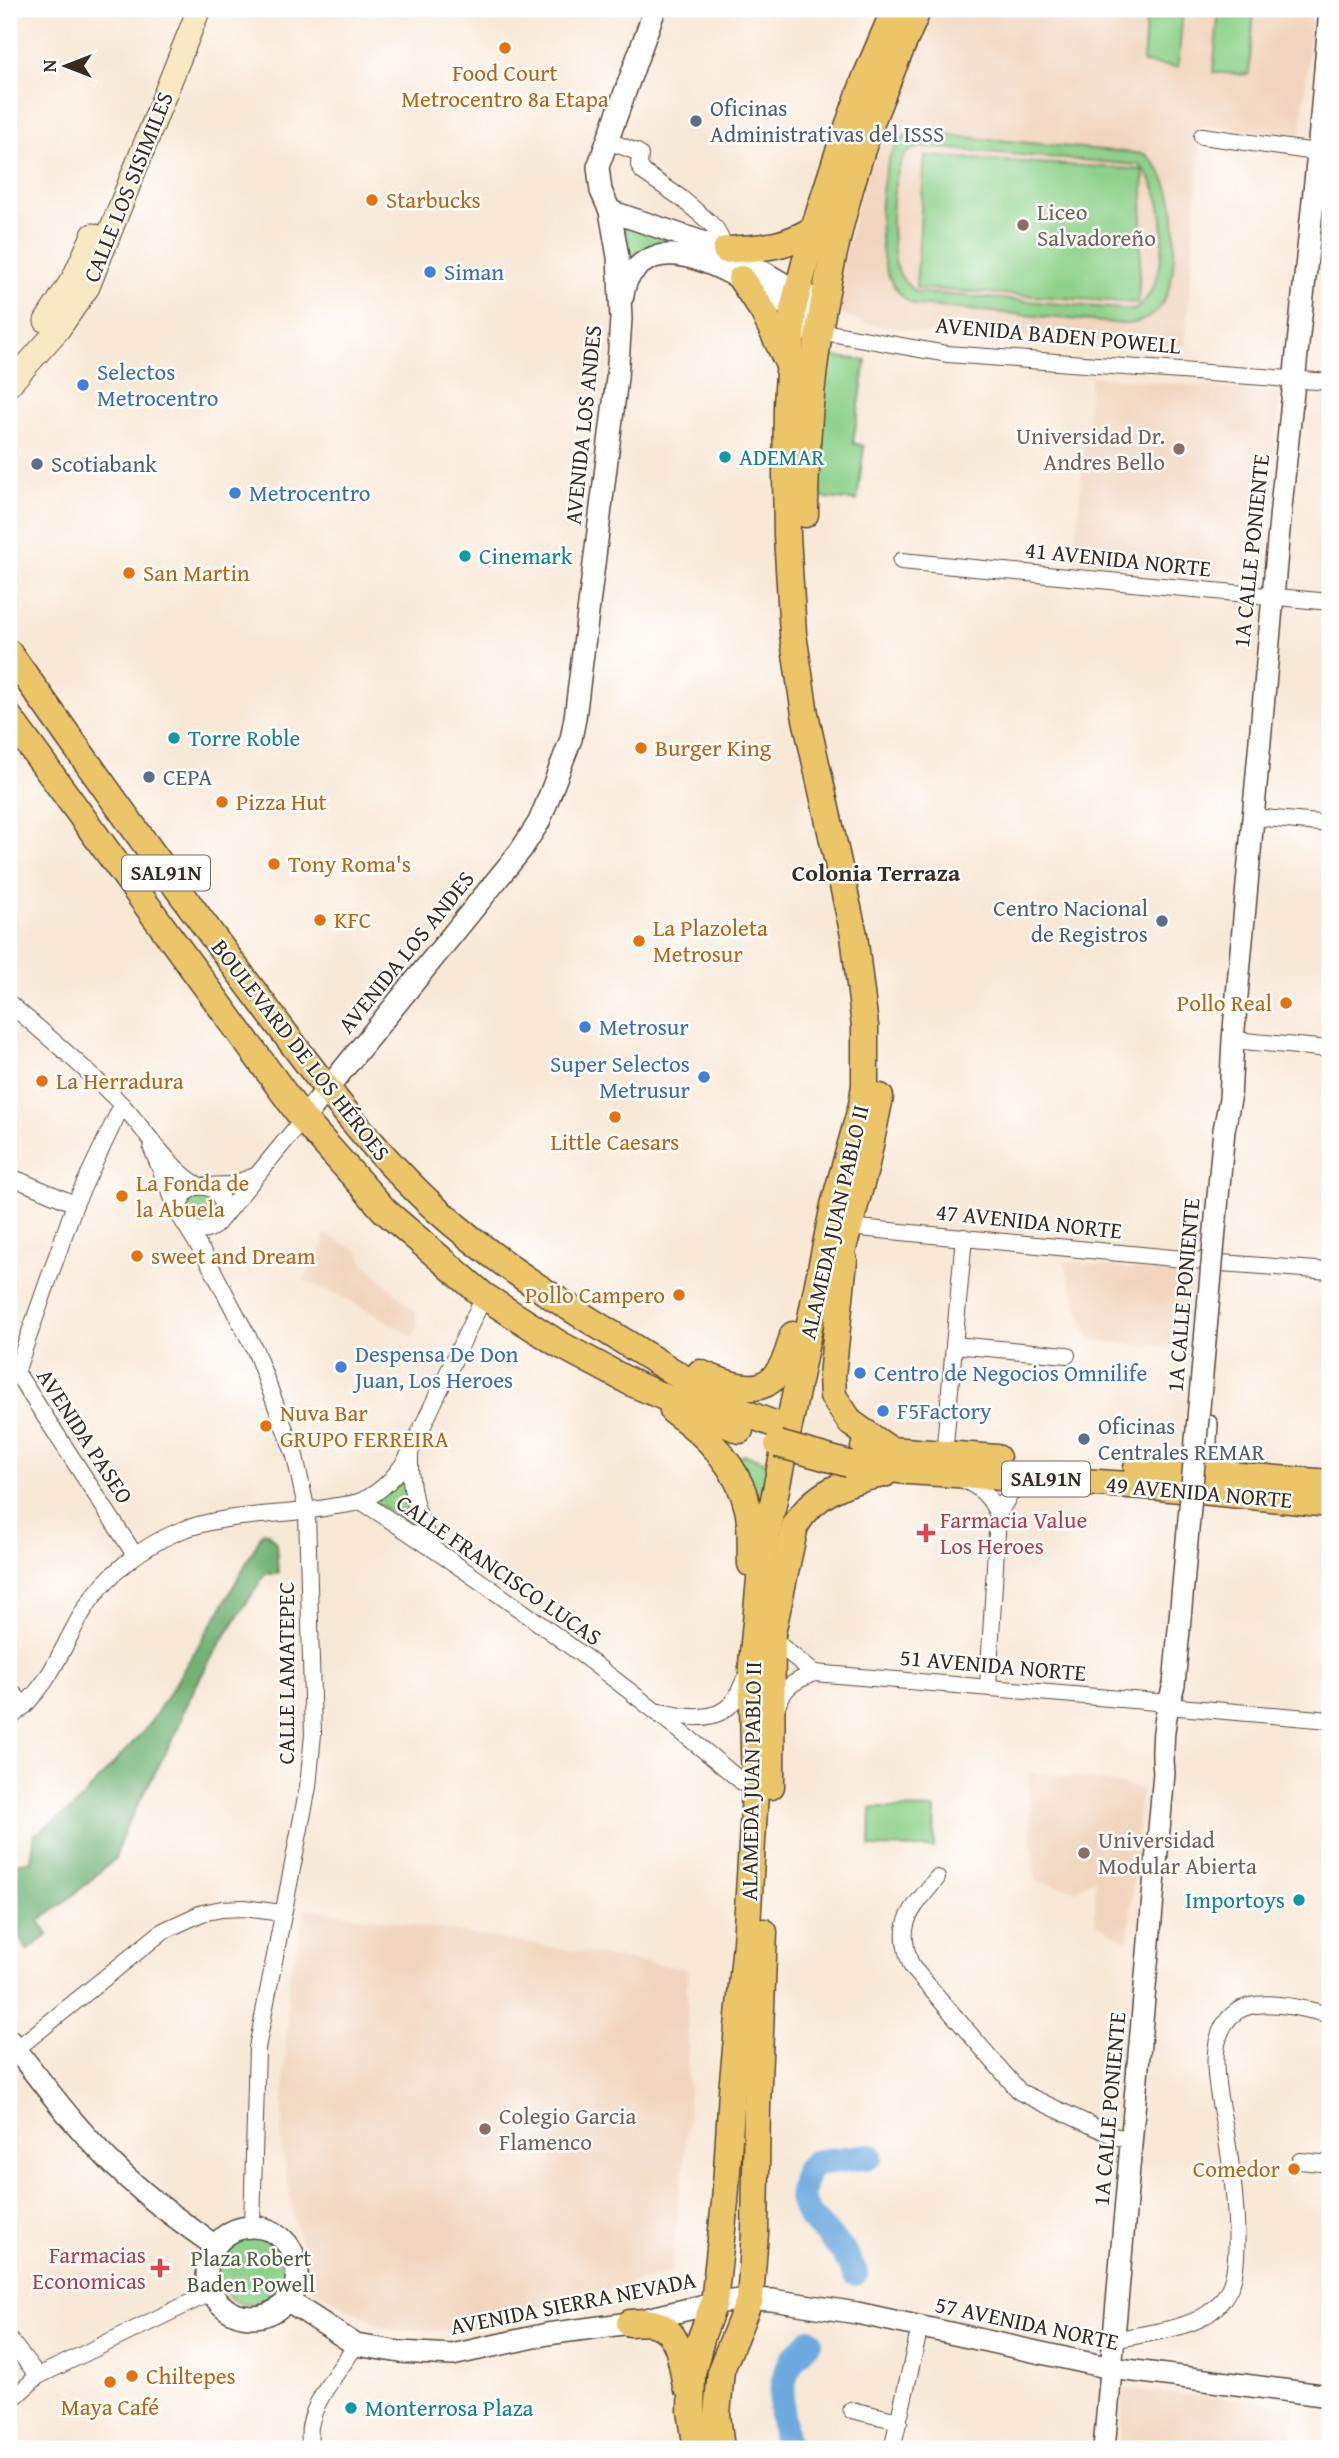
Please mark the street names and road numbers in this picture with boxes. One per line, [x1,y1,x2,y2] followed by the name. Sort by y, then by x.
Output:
[74,87,181,287] street label: CALLE LOS SISIMILES
[934,307,1182,362] street label: AVENIDA BADEN POWELL
[556,323,609,526] street label: AVENIDA LOS ANDES
[1224,452,1277,649] street label: 1A CALLE PONIENTE
[1023,532,1213,585] street label: 41 AVENIDA NORTE
[122,856,210,890] road number: SAL91N
[330,863,482,1040] street label: AVENIDA LOS ANDES
[204,932,398,1167] street label: BOULEVARD DE LOS HÉROES
[790,1101,877,1342] street label: ALAMEDA JUAN PABLO II
[934,1194,1124,1247] street label: 47 AVENIDA NORTE
[1158,1197,1207,1393] street label: 1A CALLE PONIENTE
[29,1362,141,1510] street label: AVENIDA PASEO
[1002,1462,1090,1496] road number: SAL91N
[1105,1467,1294,1516] street label: 49 AVENIDA NORTE
[390,1486,609,1653] street label: CALLE FRANCISCO LUCAS
[269,1582,302,1764] street label: CALLE LAMATEPEC
[899,1640,1088,1689] street label: 51 AVENIDA NORTE
[732,1661,769,1901] street label: ALAMEDA JUAN PABLO II
[1084,2011,1133,2207] street label: 1A CALLE PONIENTE
[447,2263,699,2343] street label: AVENIDA SIERRA NEVADA
[932,2287,1122,2358] street label: 57 AVENIDA NORTE

